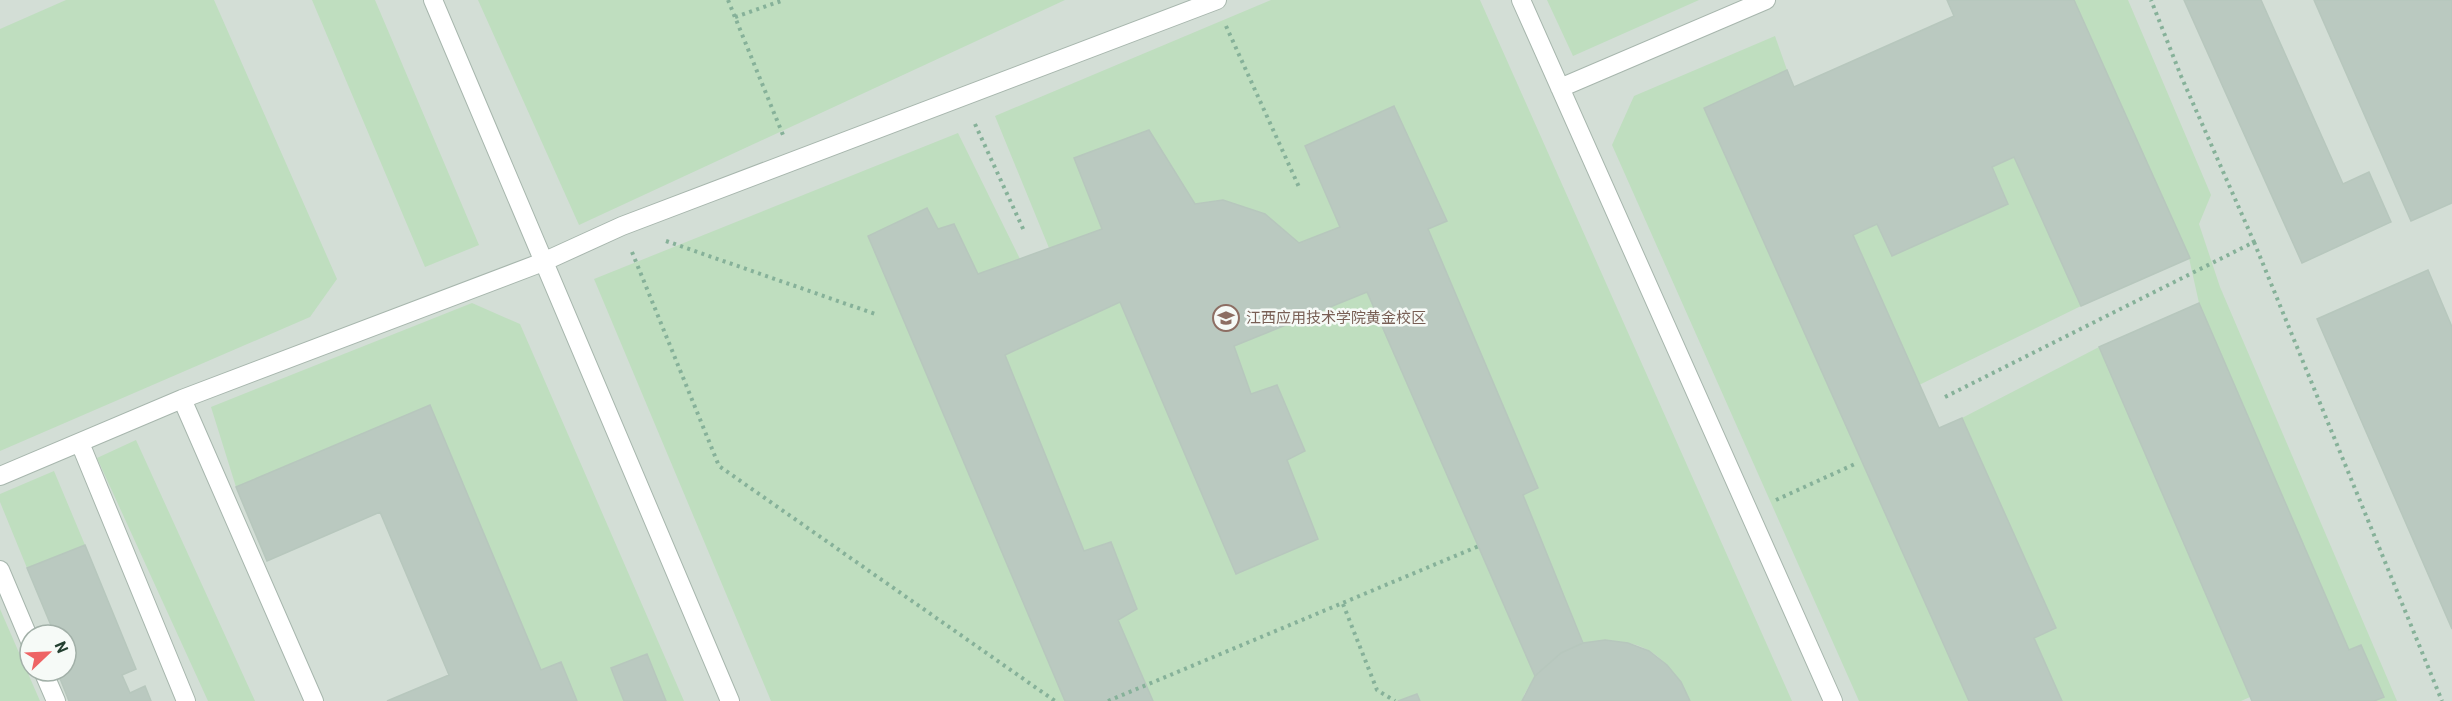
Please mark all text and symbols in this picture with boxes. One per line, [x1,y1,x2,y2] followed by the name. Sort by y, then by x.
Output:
[1211,303,1241,333] school or university icon: 江西应用技术学院黄金校区
[1246,308,1426,326] place label: 江西应用技术学院黄金校区
[18,623,78,683] north arrow
[51,638,73,656] text: N

